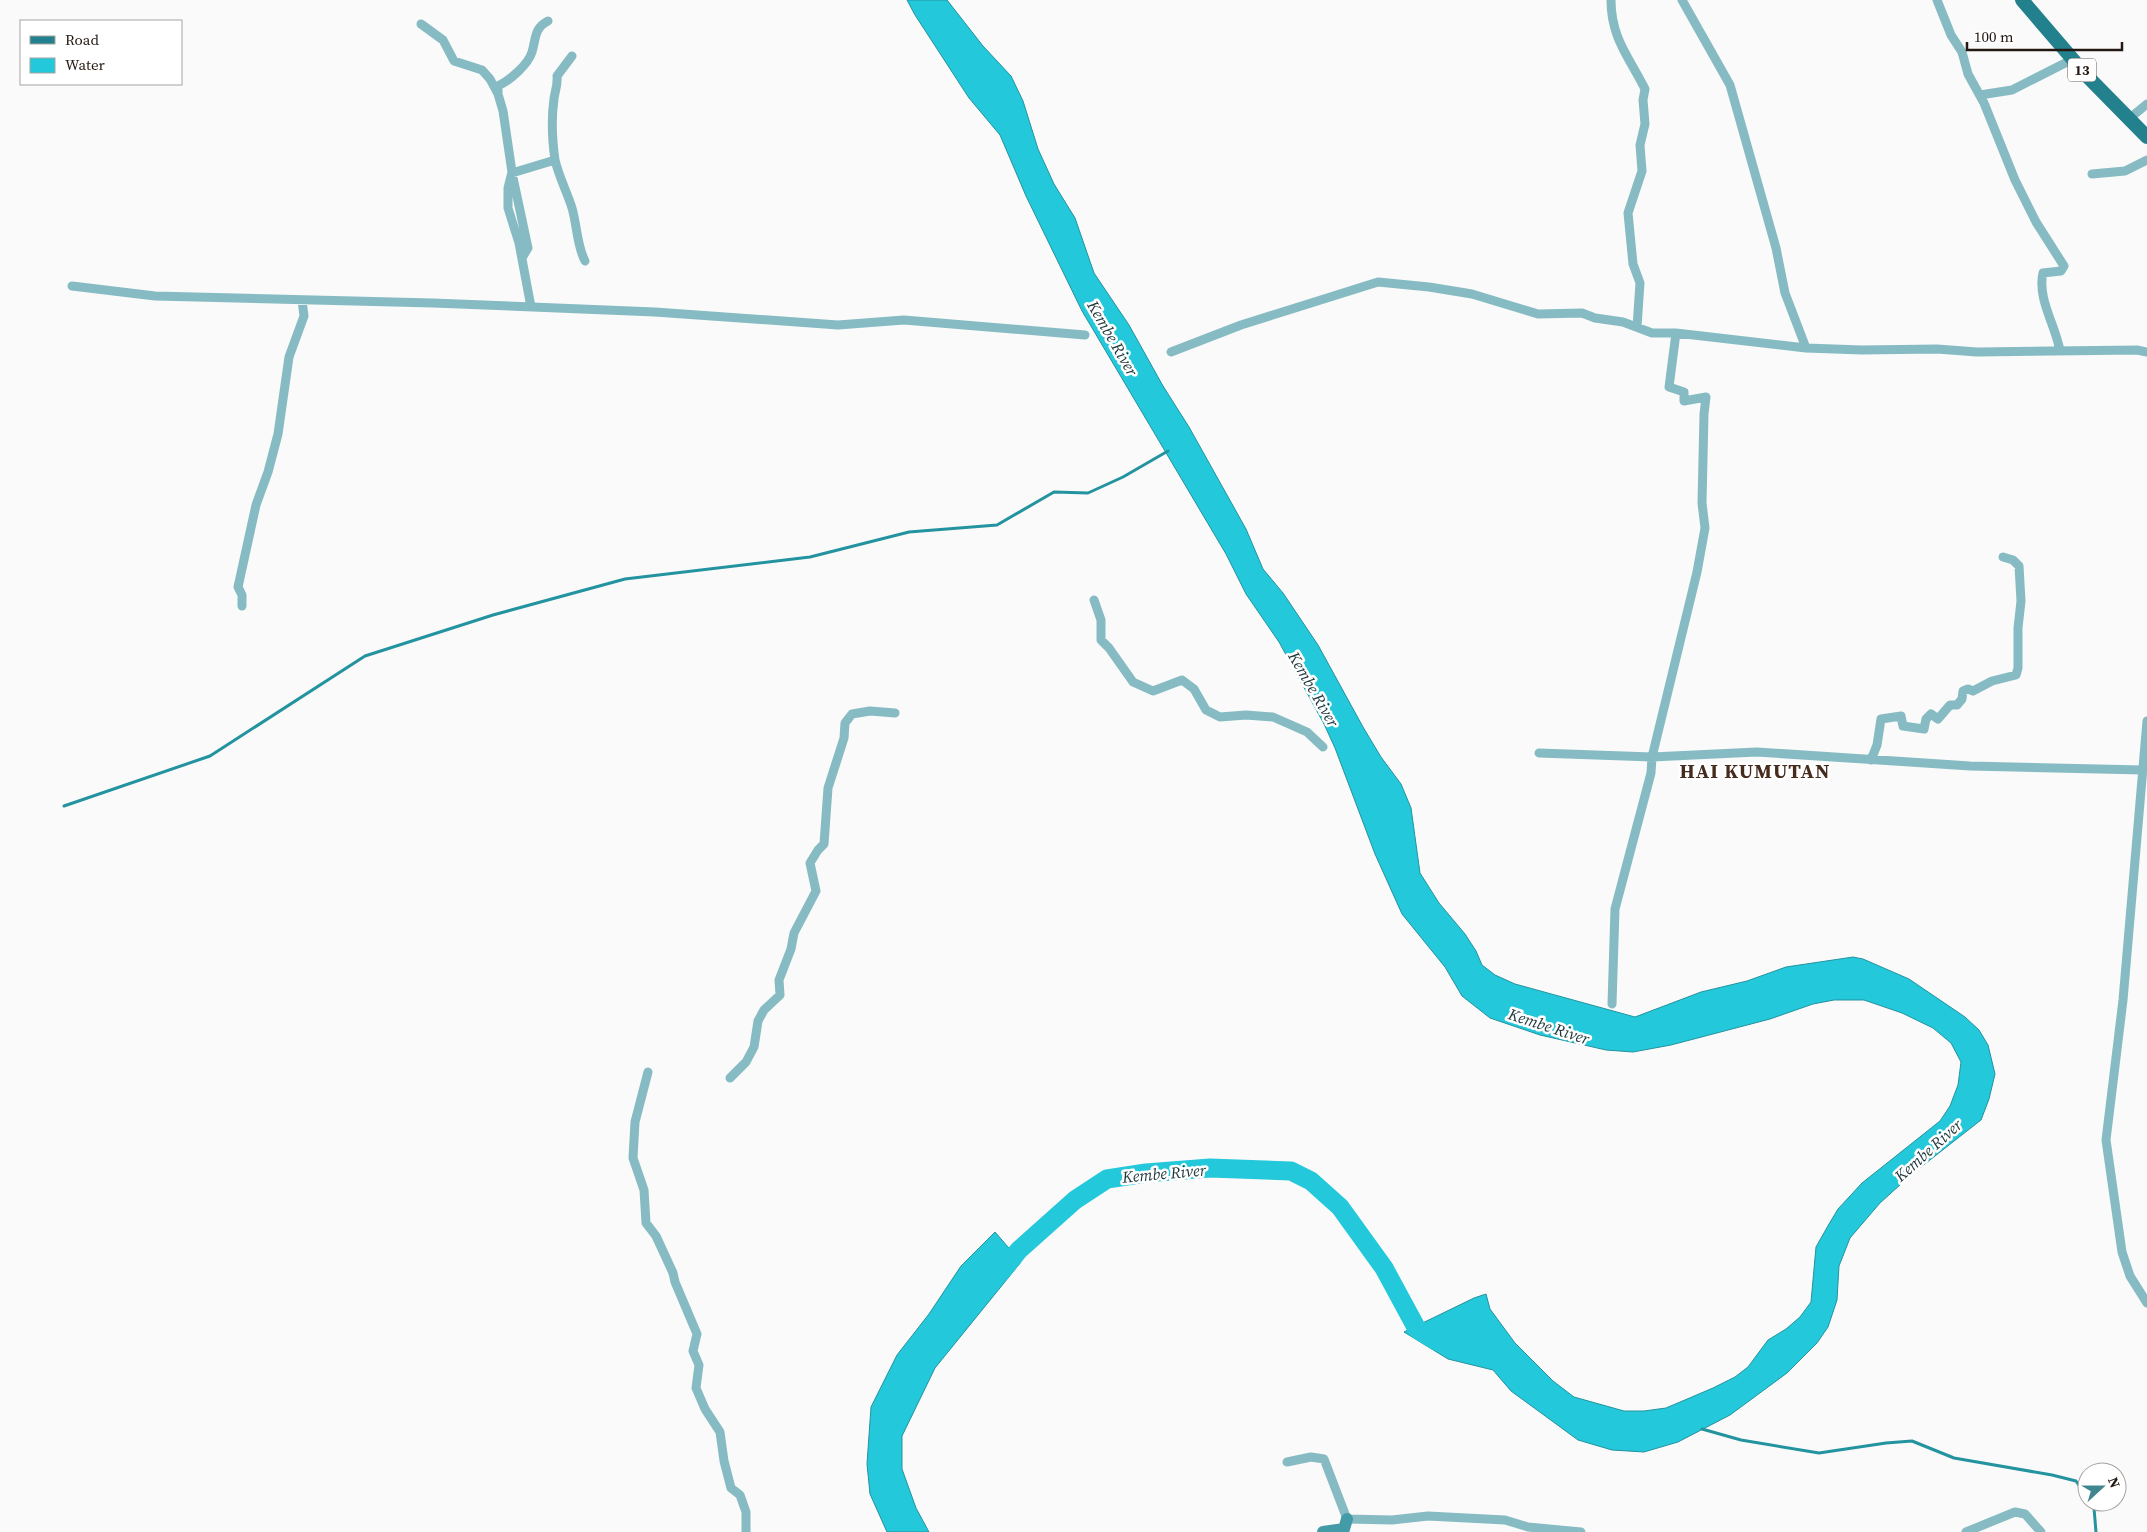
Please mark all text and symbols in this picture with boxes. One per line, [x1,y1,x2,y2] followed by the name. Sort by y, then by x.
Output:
[20,20,182,85] legend
[1967,20,2122,52] scale bar
[1974,26,2014,47] text: 100 m
[65,29,99,50] text: Road
[65,54,106,75] text: Water
[2068,58,2096,82] road number: 13
[1082,295,1144,380] water label: Kembe River
[1283,646,1345,731] water label: Kembe River
[1679,757,1831,785] district label: HAI KUMUTAN
[1505,1002,1593,1050] water label: Kembe River
[1889,1113,1967,1187] water label: Kembe River
[1120,1158,1207,1188] water label: Kembe River
[2077,1462,2127,1512] north arrow
[2103,1474,2125,1491] text: N

